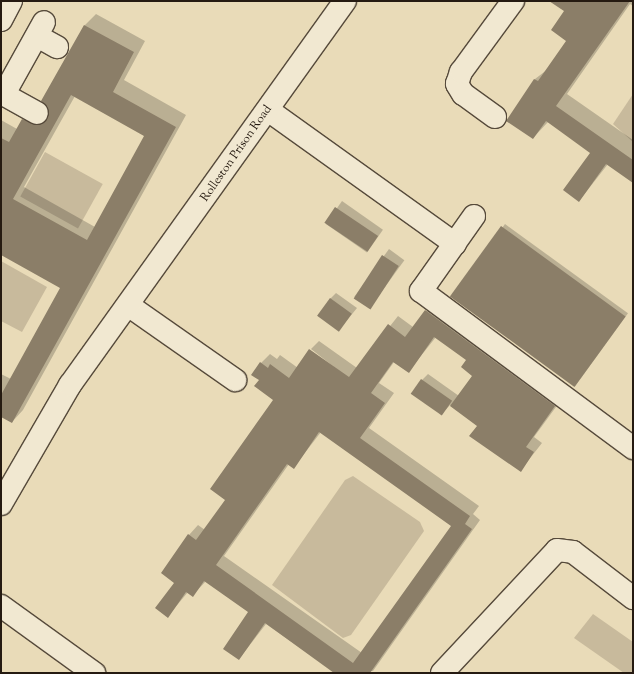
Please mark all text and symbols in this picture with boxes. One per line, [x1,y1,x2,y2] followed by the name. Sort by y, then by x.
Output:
[198,103,276,205] street label: Rolleston Prison Road

